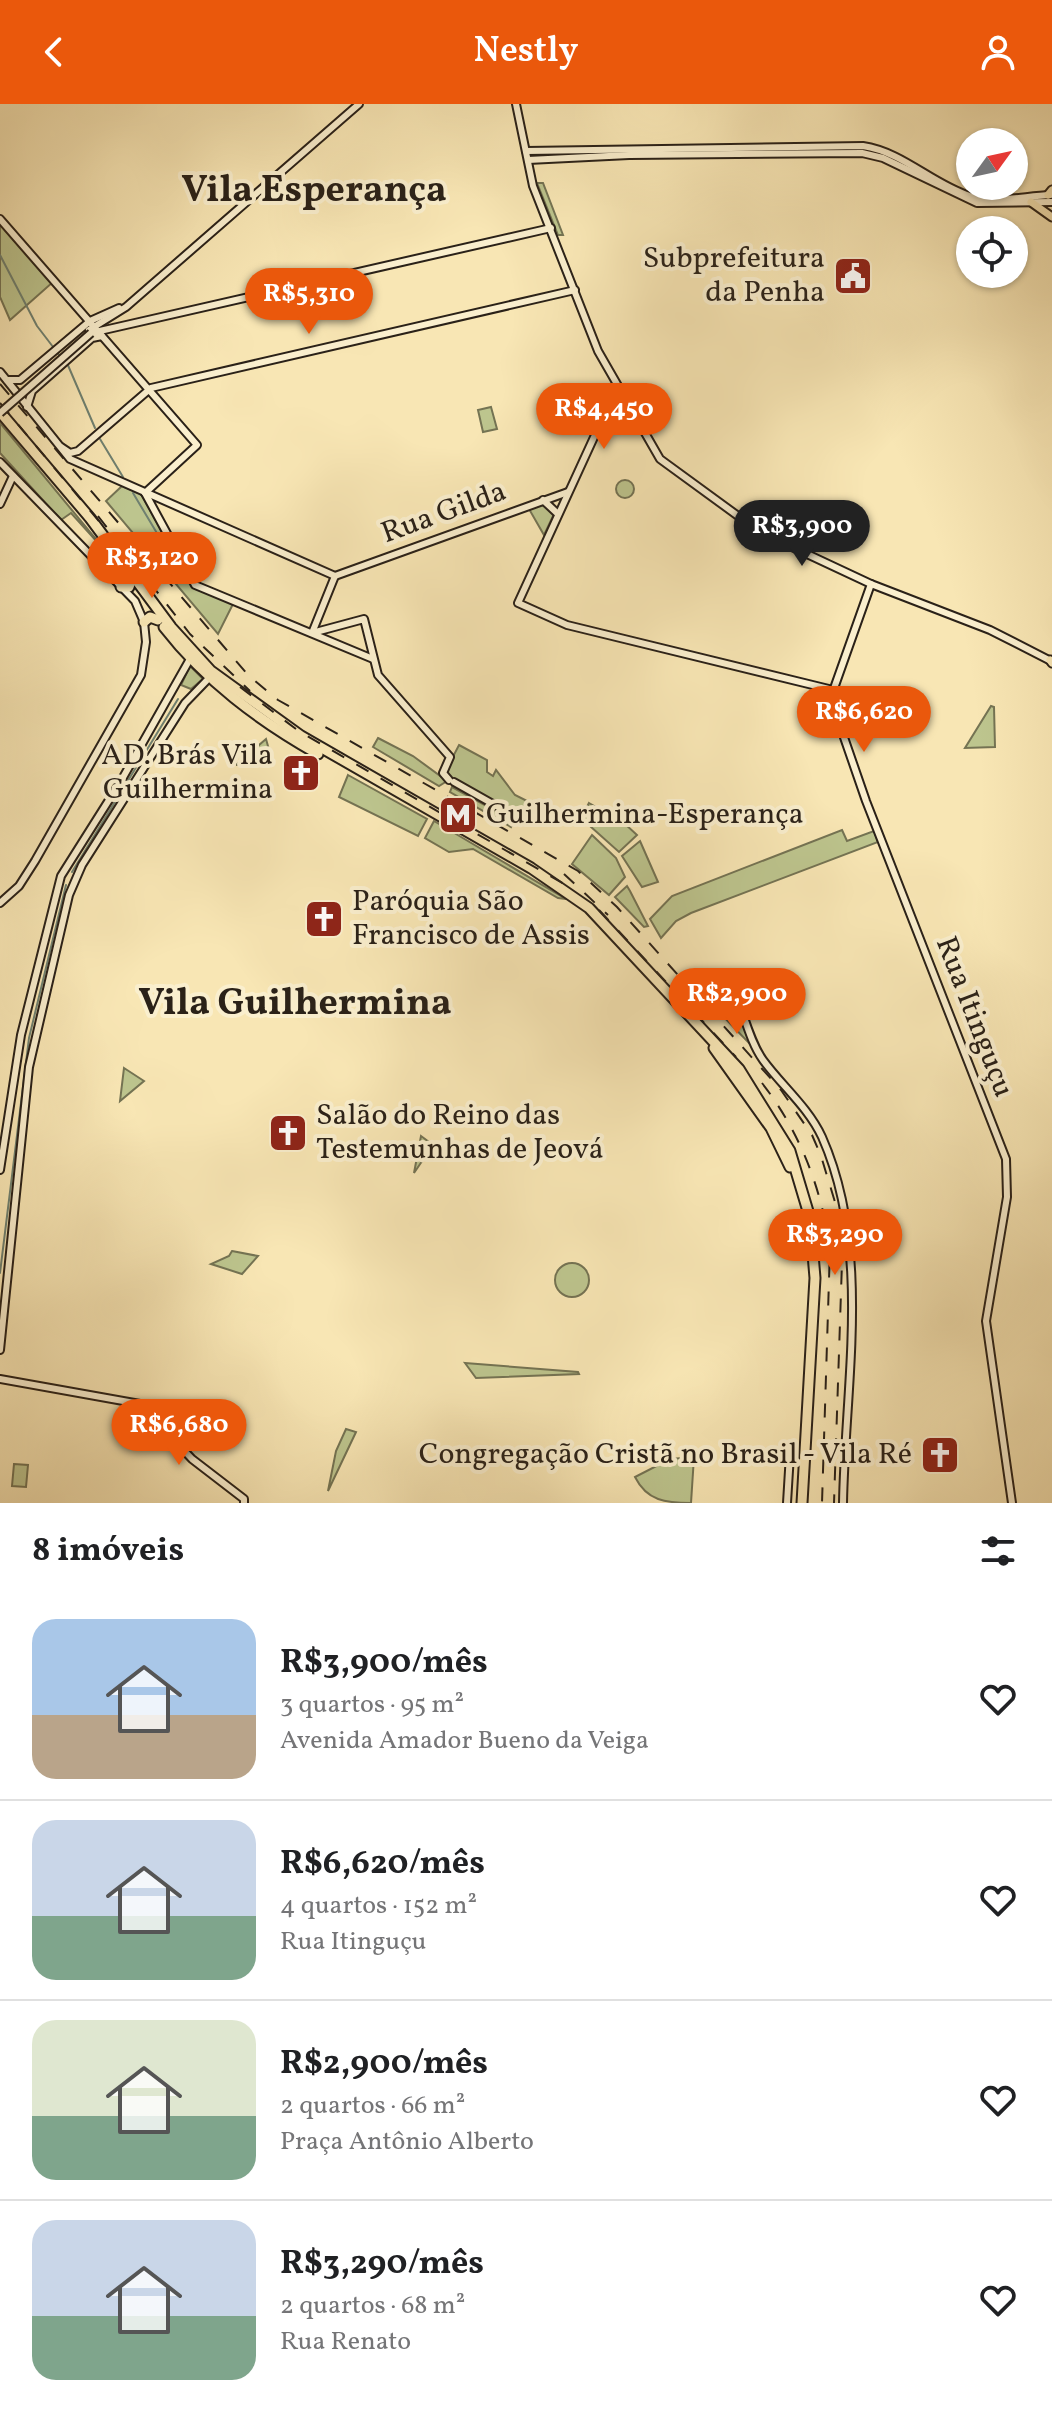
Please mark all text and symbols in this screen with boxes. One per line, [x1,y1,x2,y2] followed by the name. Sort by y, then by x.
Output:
[474,27,578,77] text: Nestly
[32,30,76,74] icon: back
[976,30,1020,74] icon: person
[956,128,1028,200] north arrow
[956,128,1028,288] map controls
[181,165,447,218] district label: Vila Esperança
[956,216,1028,288] button: locate
[643,238,825,314] place label: Subprefeitura da Penha
[832,255,874,297] public building icon: Subprefeitura da Penha
[235,268,383,336] pin: R$5,310
[263,276,355,312] text: R$5,310
[530,383,678,451] pin: R$4,450
[554,391,654,427] text: R$4,450
[376,471,512,555] street label: Rua Gilda
[728,500,876,568] pin: R$3,900
[752,508,852,544] text: R$3,900
[78,532,226,600] pin: R$3,120
[105,540,199,576] text: R$3,120
[790,686,938,754] pin: R$6,620
[815,694,913,730] text: R$6,620
[101,735,273,811] place label: AD. Brás Vila Guilhermina
[280,752,322,794] church icon: AD. Brás Vila Guilhermina
[437,794,479,836] metro station icon: Guilhermina-Esperança
[486,794,804,836] place label: Guilhermina-Esperança
[352,881,590,957] place label: Paróquia São Francisco de Assis
[303,898,345,940] church icon: Paróquia São Francisco de Assis
[924,931,1024,1103] street label: Rua Itinguçu
[663,968,811,1036] pin: R$2,900
[687,976,787,1012] text: R$2,900
[138,978,452,1031] district label: Vila Guilhermina
[316,1095,604,1171] place label: Salão do Reino das Testemunhas de Jeová
[267,1112,309,1154] church icon: Salão do Reino das Testemunhas de Jeová
[761,1209,909,1277] pin: R$3,290
[786,1217,884,1253] text: R$3,290
[105,1399,253,1467] pin: R$6,680
[129,1407,229,1443] text: R$6,680
[419,1434,912,1476] place label: Congregação Cristã no Brasil - Vila Ré
[919,1434,961,1476] church icon: Congregação Cristã no Brasil - Vila Ré
[32,1528,184,1575] text: 8 imóveis
[976,1529,1020,1573] icon: filters
[280,1640,488,1687] text: R$3,900/mês
[96,1651,192,1747] icon: home
[976,1677,1020,1721] icon: heart
[280,1687,464,1723] text: 3 quartos · 95 m²
[280,1723,649,1759] text: Avenida Amador Bueno da Veiga
[280,1841,485,1888] text: R$6,620/mês
[96,1852,192,1948] icon: home
[976,1878,1020,1922] icon: heart
[280,1888,477,1924] text: 4 quartos · 152 m²
[280,1924,427,1960] text: Rua Itinguçu
[280,2041,488,2088] text: R$2,900/mês
[96,2052,192,2148] icon: home
[976,2078,1020,2122] icon: heart
[280,2088,465,2124] text: 2 quartos · 66 m²
[280,2124,534,2160] text: Praça Antônio Alberto
[280,2241,484,2288] text: R$3,290/mês
[96,2252,192,2348] icon: home
[976,2278,1020,2322] icon: heart
[280,2288,465,2324] text: 2 quartos · 68 m²
[280,2324,411,2360] text: Rua Renato

